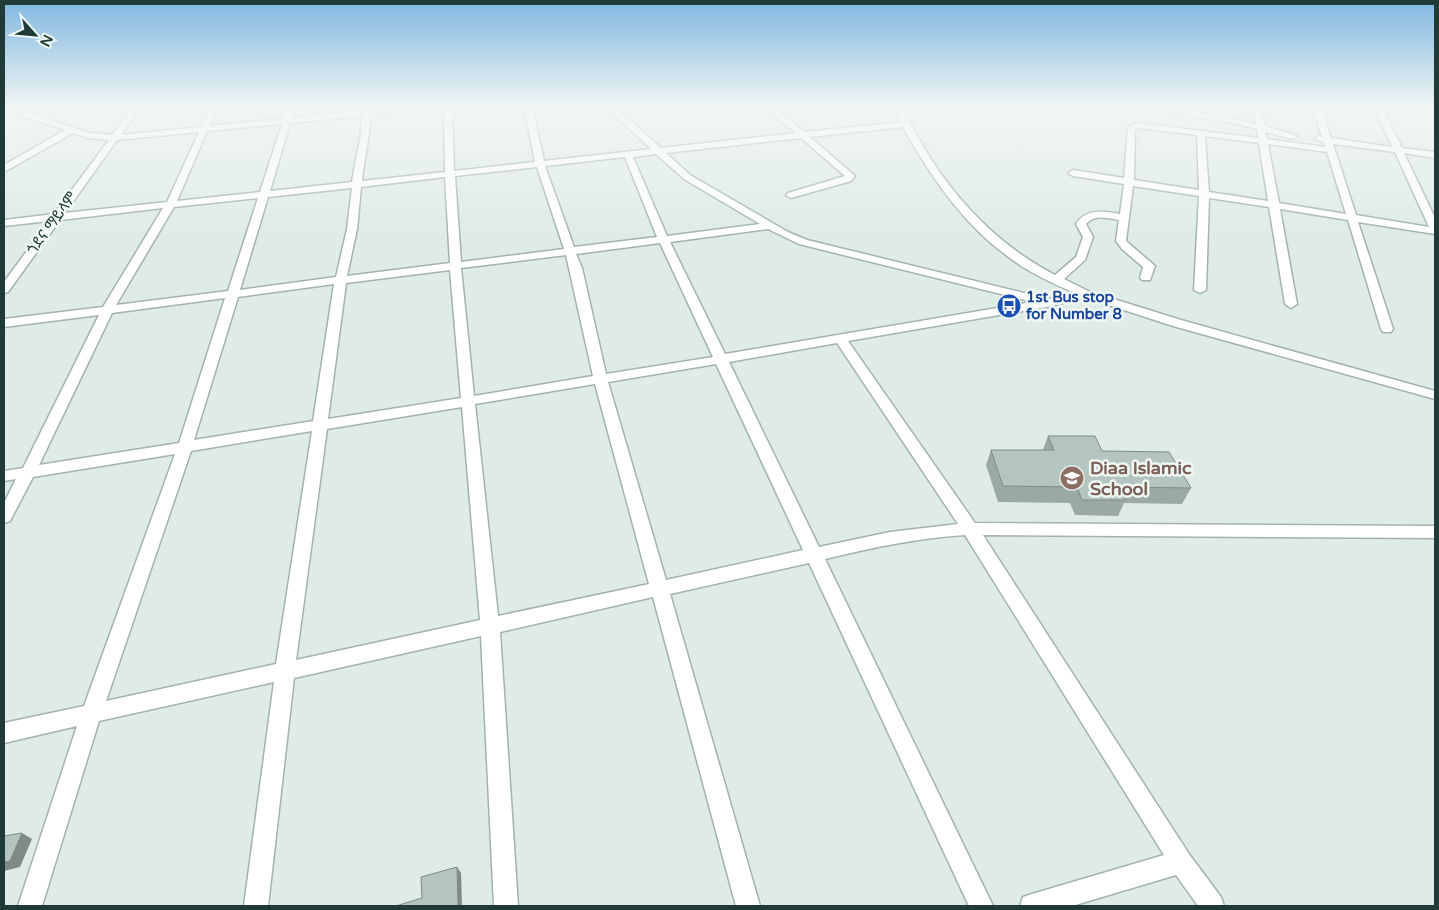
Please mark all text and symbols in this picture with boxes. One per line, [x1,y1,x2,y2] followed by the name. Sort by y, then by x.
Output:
[10,10,60,60] north arrow
[36,32,56,50] text: N
[23,188,81,258] street label: ጎደና ማይላም
[1025,288,1122,323] place label: 1st Bus stop for Number 8
[996,293,1022,319] bus stop icon: 1st Bus stop for Number 8
[1090,457,1192,500] place label: Diaa Islamic School
[1059,465,1085,491] school or university icon: Diaa Islamic School

